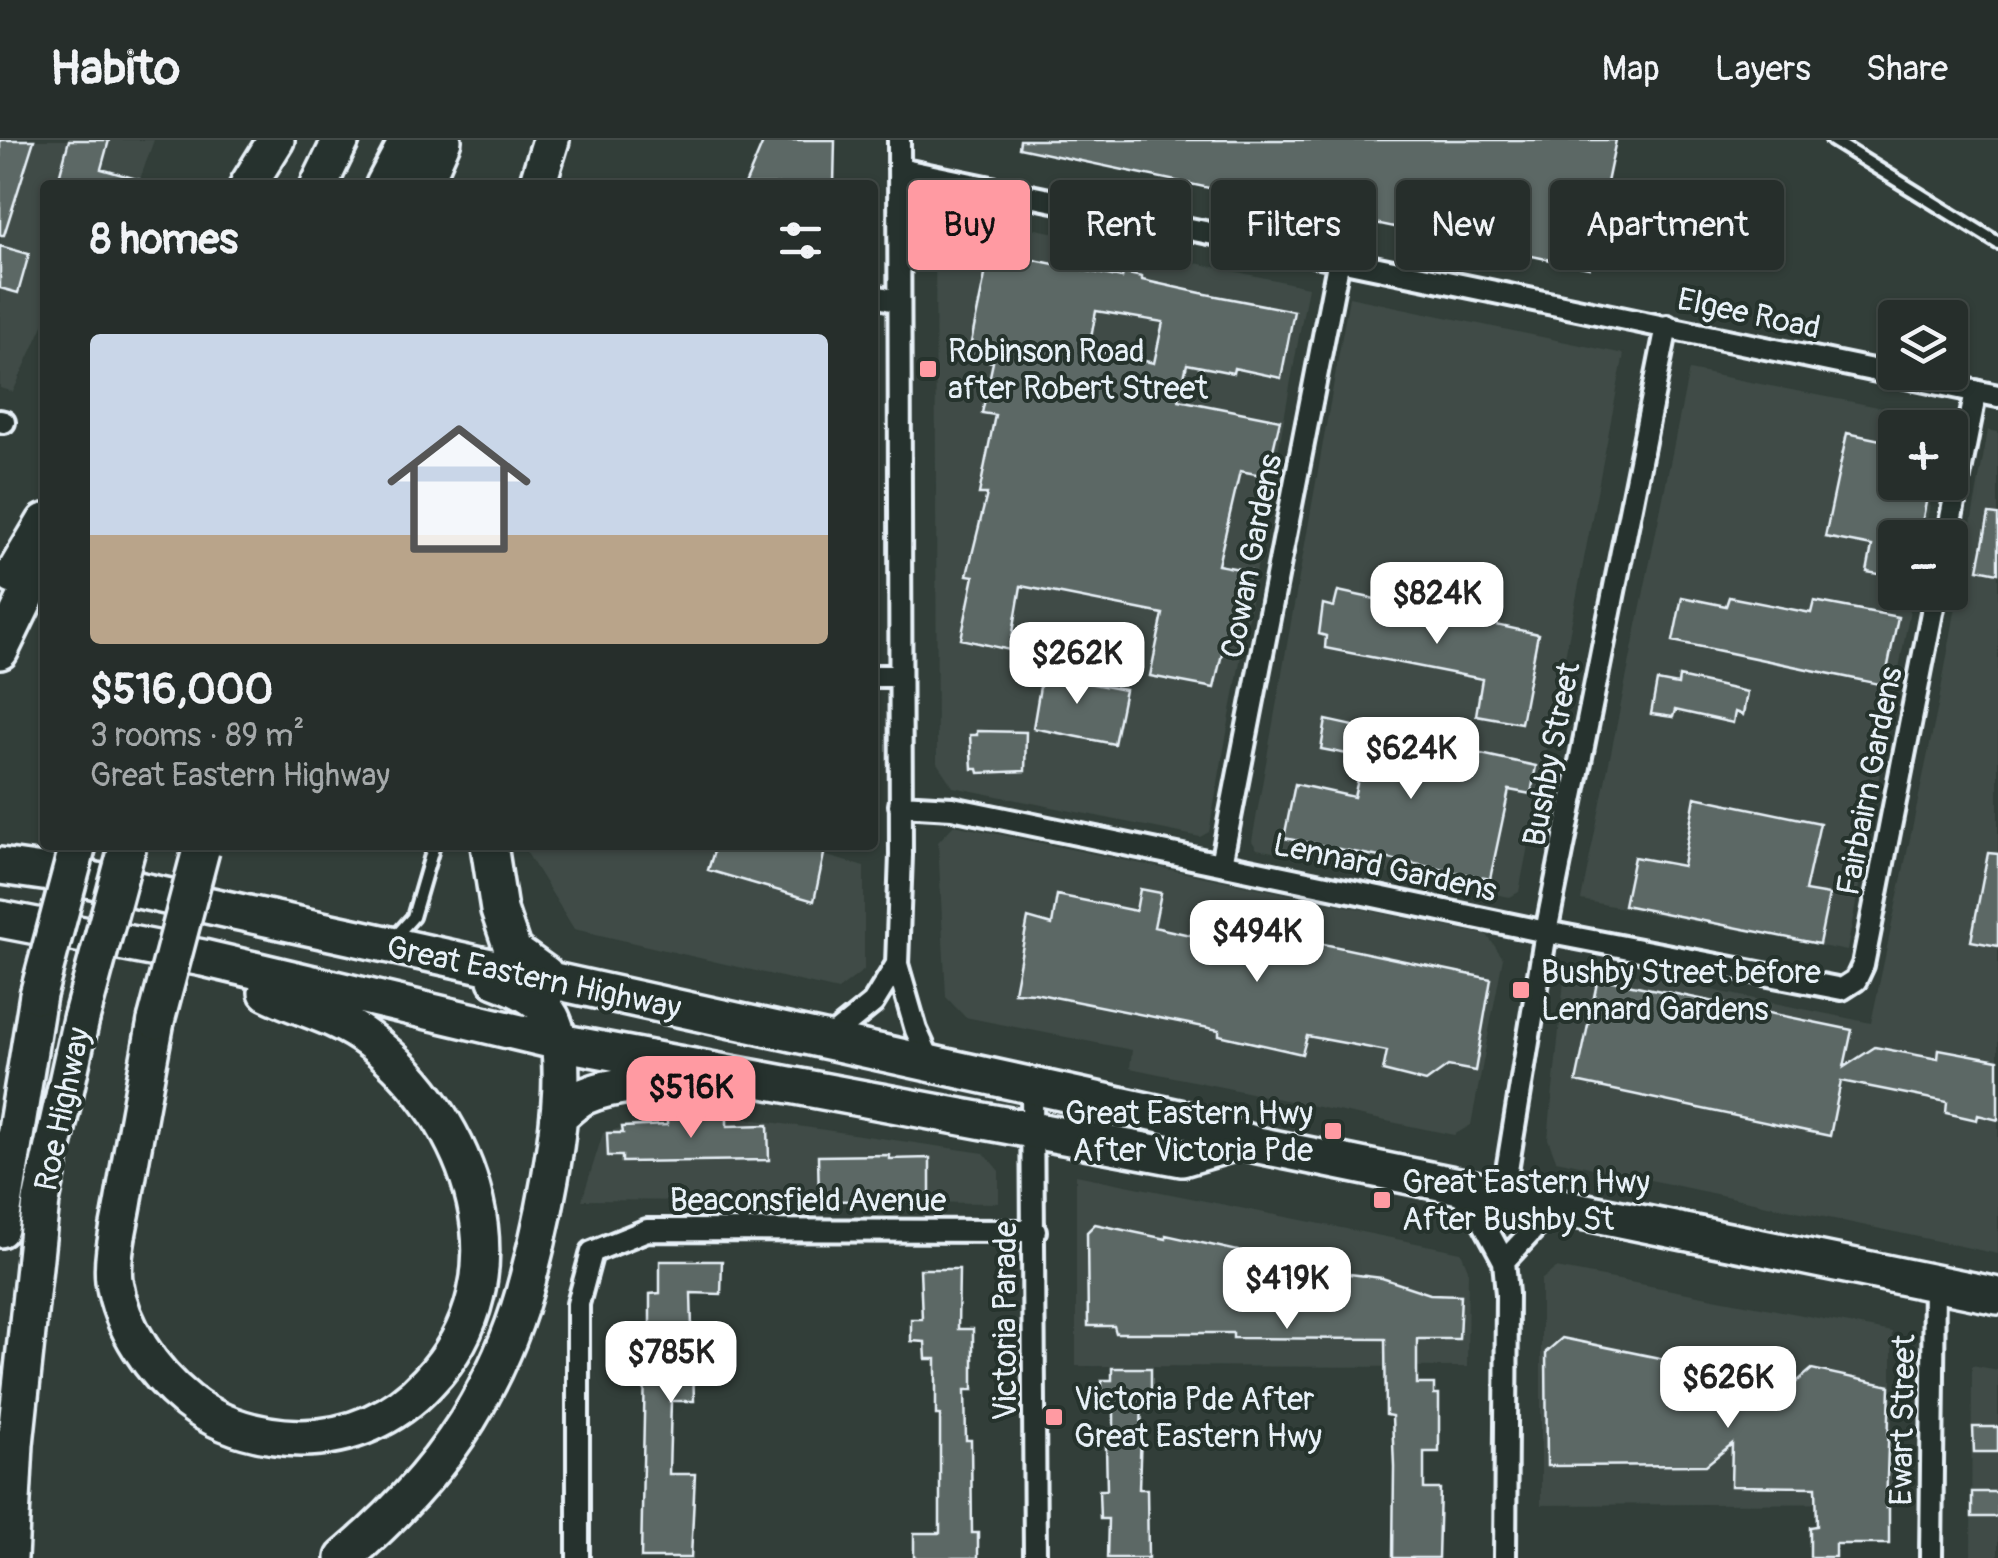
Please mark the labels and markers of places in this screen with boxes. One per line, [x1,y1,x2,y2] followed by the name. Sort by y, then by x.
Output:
[948,332,1208,409] place label: Robinson Road after Robert Street
[917,358,939,380] marker: Robinson Road after Robert Street
[1367,562,1507,647] pin: $824K
[1007,622,1147,707] pin: $262K
[1341,717,1481,802] pin: $624K
[1187,900,1327,985] pin: $494K
[1541,953,1821,1030] place label: Bushby Street before Lennard Gardens
[1510,979,1532,1001] marker: Bushby Street before Lennard Gardens
[621,1056,761,1141] pin: $516K
[1065,1094,1313,1171] place label: Great Eastern Hwy After Victoria Pde
[1322,1120,1344,1142] marker: Great Eastern Hwy After Victoria Pde
[1402,1163,1650,1240] place label: Great Eastern Hwy After Bushby St
[1371,1189,1393,1211] marker: Great Eastern Hwy After Bushby St
[1217,1247,1357,1332] pin: $419K
[601,1321,741,1406] pin: $785K
[1658,1346,1798,1431] pin: $626K
[1074,1380,1322,1457] place label: Victoria Pde After Great Eastern Hwy
[1043,1406,1065,1428] marker: Victoria Pde After Great Eastern Hwy

